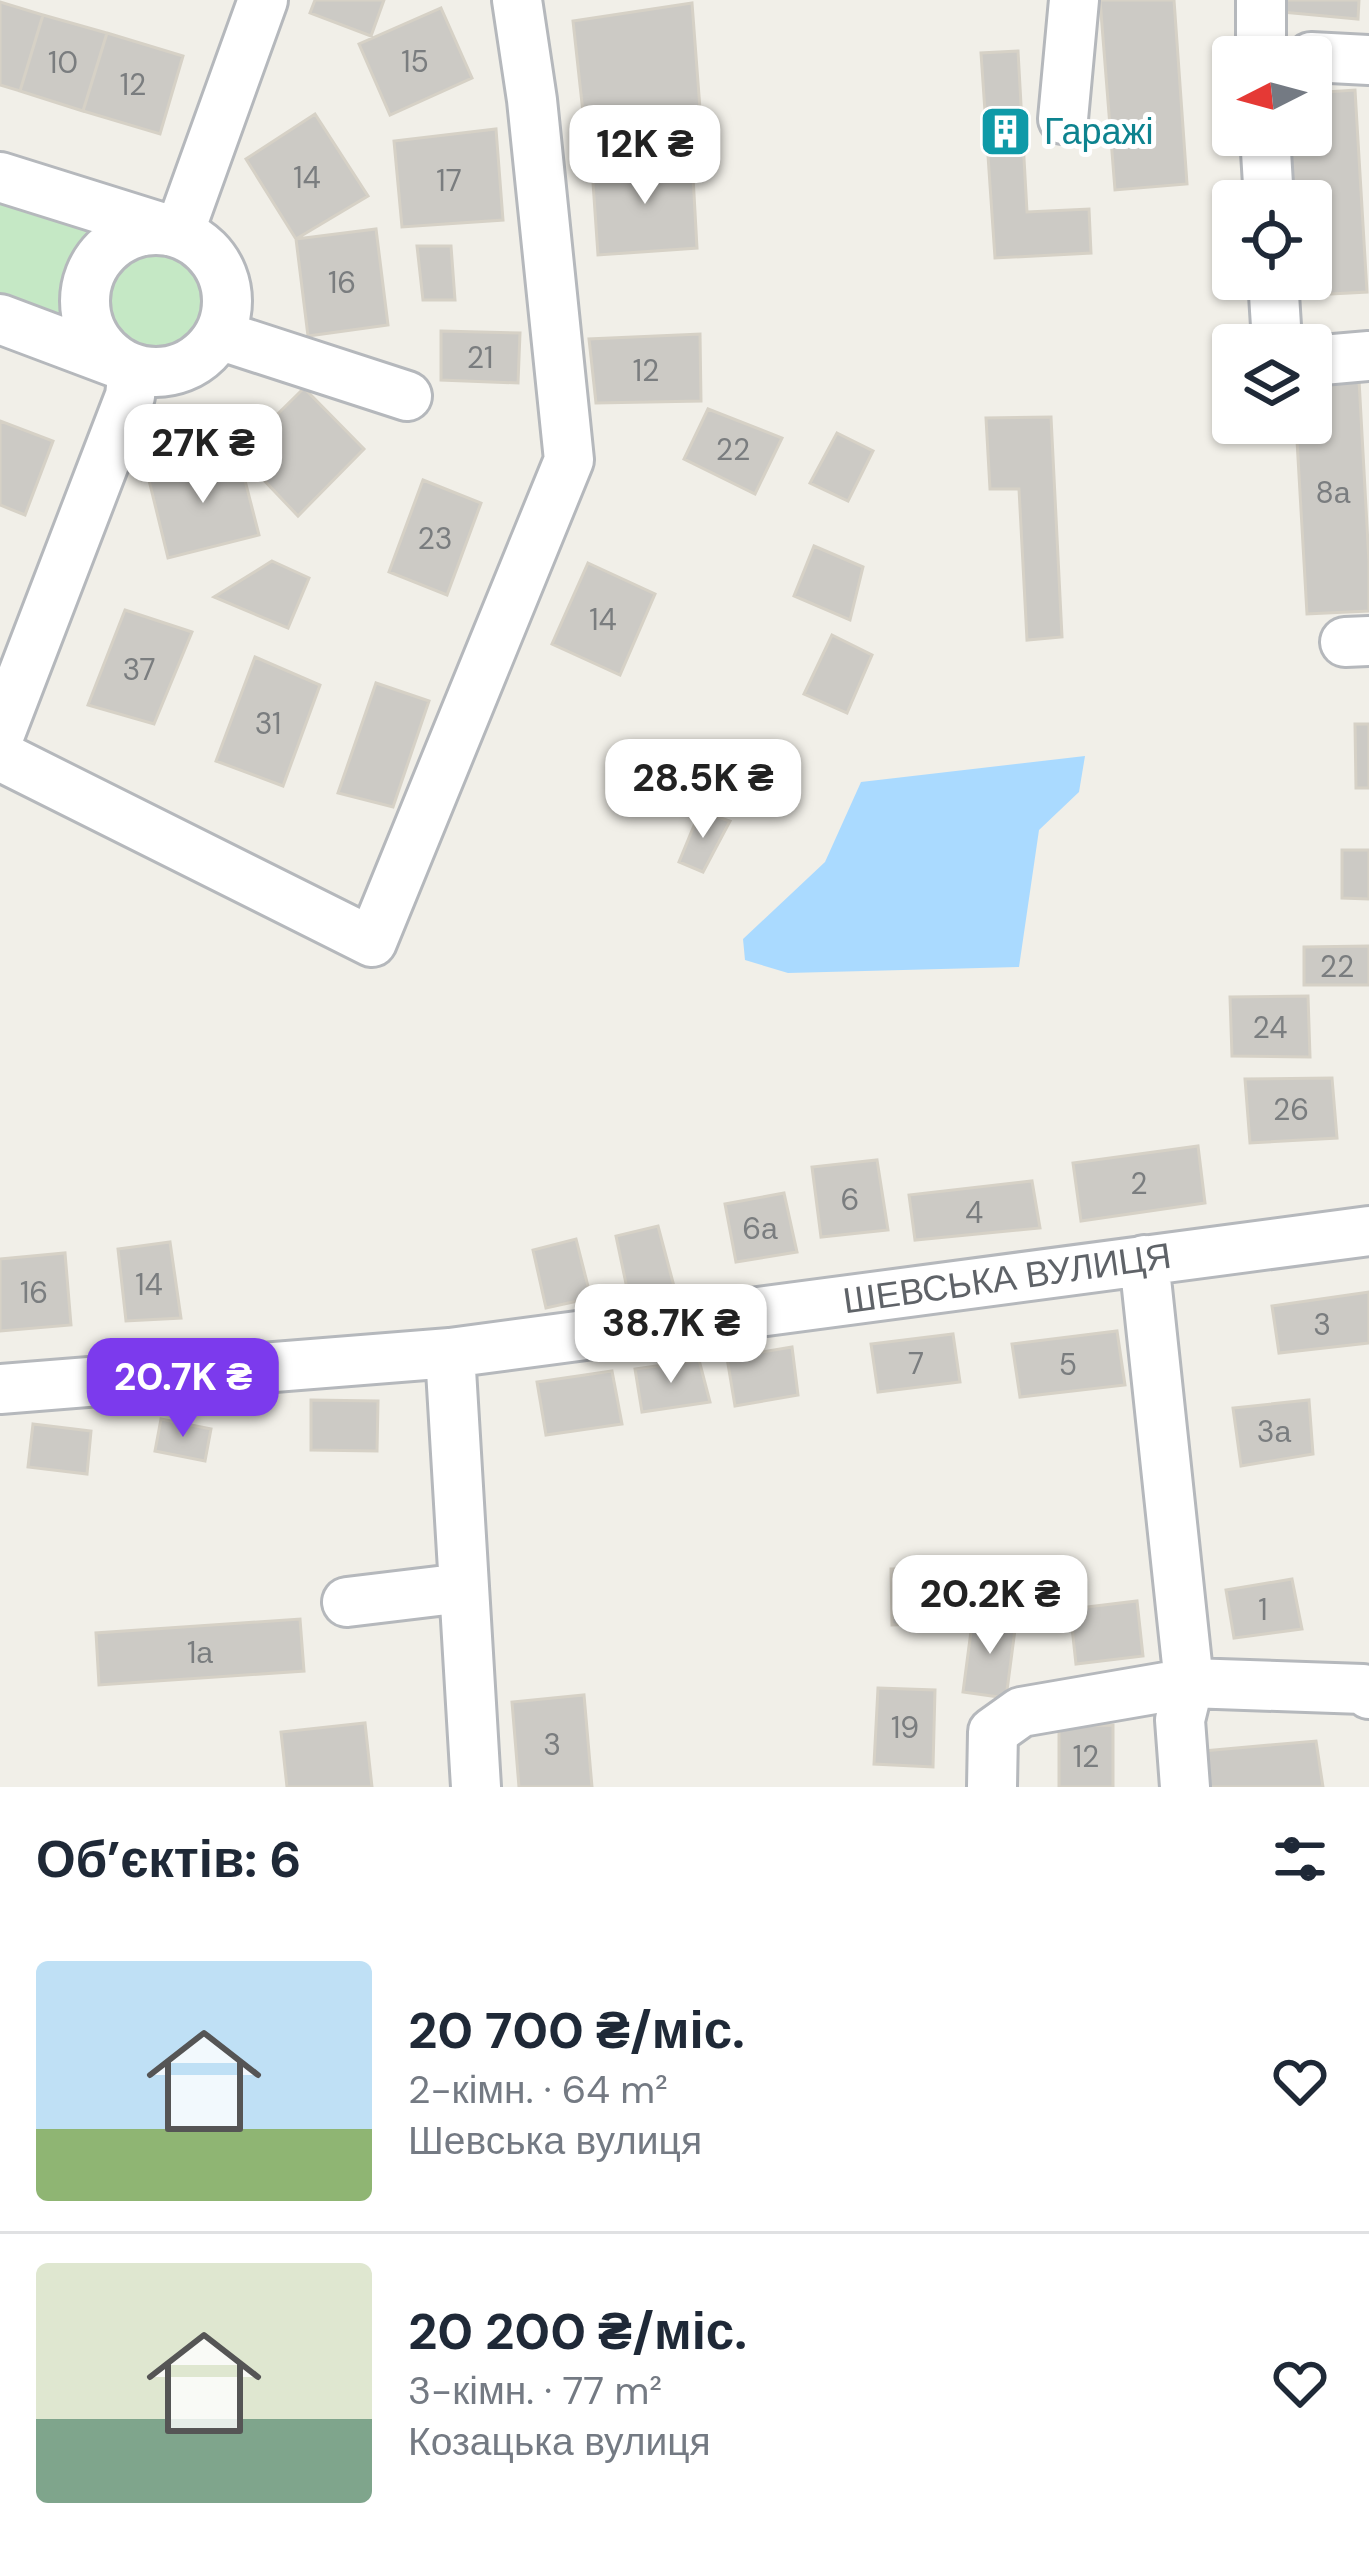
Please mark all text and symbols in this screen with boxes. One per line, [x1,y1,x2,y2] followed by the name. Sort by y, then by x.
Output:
[1212,36,1332,156] north arrow
[1212,36,1332,444] map controls
[401,42,429,81] house number: 15
[48,43,78,82] house number: 10
[120,65,146,104] house number: 12
[977,103,1033,159] building icon: Гаражі
[561,105,729,207] pin: 12K ₴
[1044,108,1154,155] place label: Гаражі
[596,118,694,169] text: 12K ₴
[293,158,321,197] house number: 14
[436,161,462,200] house number: 17
[1212,180,1332,300] button: locate
[328,263,356,302] house number: 16
[1212,324,1332,444] button: layers
[467,338,493,377] house number: 21
[633,351,659,390] house number: 12
[119,404,287,506] pin: 27K ₴
[151,417,255,468] text: 27K ₴
[716,430,750,469] house number: 22
[1316,473,1351,512] house number: 8а
[417,519,453,558] house number: 23
[589,600,617,639] house number: 14
[122,650,156,689] house number: 37
[255,704,281,743] house number: 31
[592,739,814,841] pin: 28.5K ₴
[632,752,774,803] text: 28.5K ₴
[1320,947,1354,986] house number: 22
[1253,1008,1287,1047] house number: 24
[1273,1090,1309,1129] house number: 26
[1130,1164,1148,1203] house number: 2
[841,1180,859,1219] house number: 6
[965,1193,983,1232] house number: 4
[742,1209,778,1248] house number: 6а
[840,1232,1174,1324] street label: ШЕВСЬКА ВУЛИЦЯ
[135,1265,163,1304] house number: 14
[20,1273,48,1312] house number: 16
[560,1284,782,1386] pin: 38.7K ₴
[602,1297,740,1348] text: 38.7K ₴
[1313,1305,1331,1344] house number: 3
[72,1338,294,1440] pin: 20.7K ₴
[908,1344,924,1383] house number: 7
[1059,1345,1077,1384] house number: 5
[114,1351,252,1402] text: 20.7K ₴
[1257,1412,1292,1451] house number: 3а
[879,1555,1101,1657] pin: 20.2K ₴
[919,1568,1061,1619] text: 20.2K ₴
[1258,1590,1268,1629] house number: 1
[187,1633,213,1672] house number: 1а
[891,1708,919,1747] house number: 19
[543,1725,561,1764] house number: 3
[1073,1737,1099,1776] house number: 12
[36,1826,302,1893] text: Об’єктів: 6
[1267,1826,1333,1892] icon: filters
[408,1997,745,2064] text: 20 700 ₴/міс.
[132,2009,276,2153] icon: home
[1267,2048,1333,2114] icon: heart
[408,2064,668,2115] text: 2-кімн. · 64 m²
[408,2115,702,2166] text: Шевська вулиця
[408,2298,747,2365] text: 20 200 ₴/міс.
[132,2311,276,2455] icon: home
[1267,2350,1333,2416] icon: heart
[408,2365,662,2416] text: 3-кімн. · 77 m²
[408,2416,711,2467] text: Козацька вулиця

